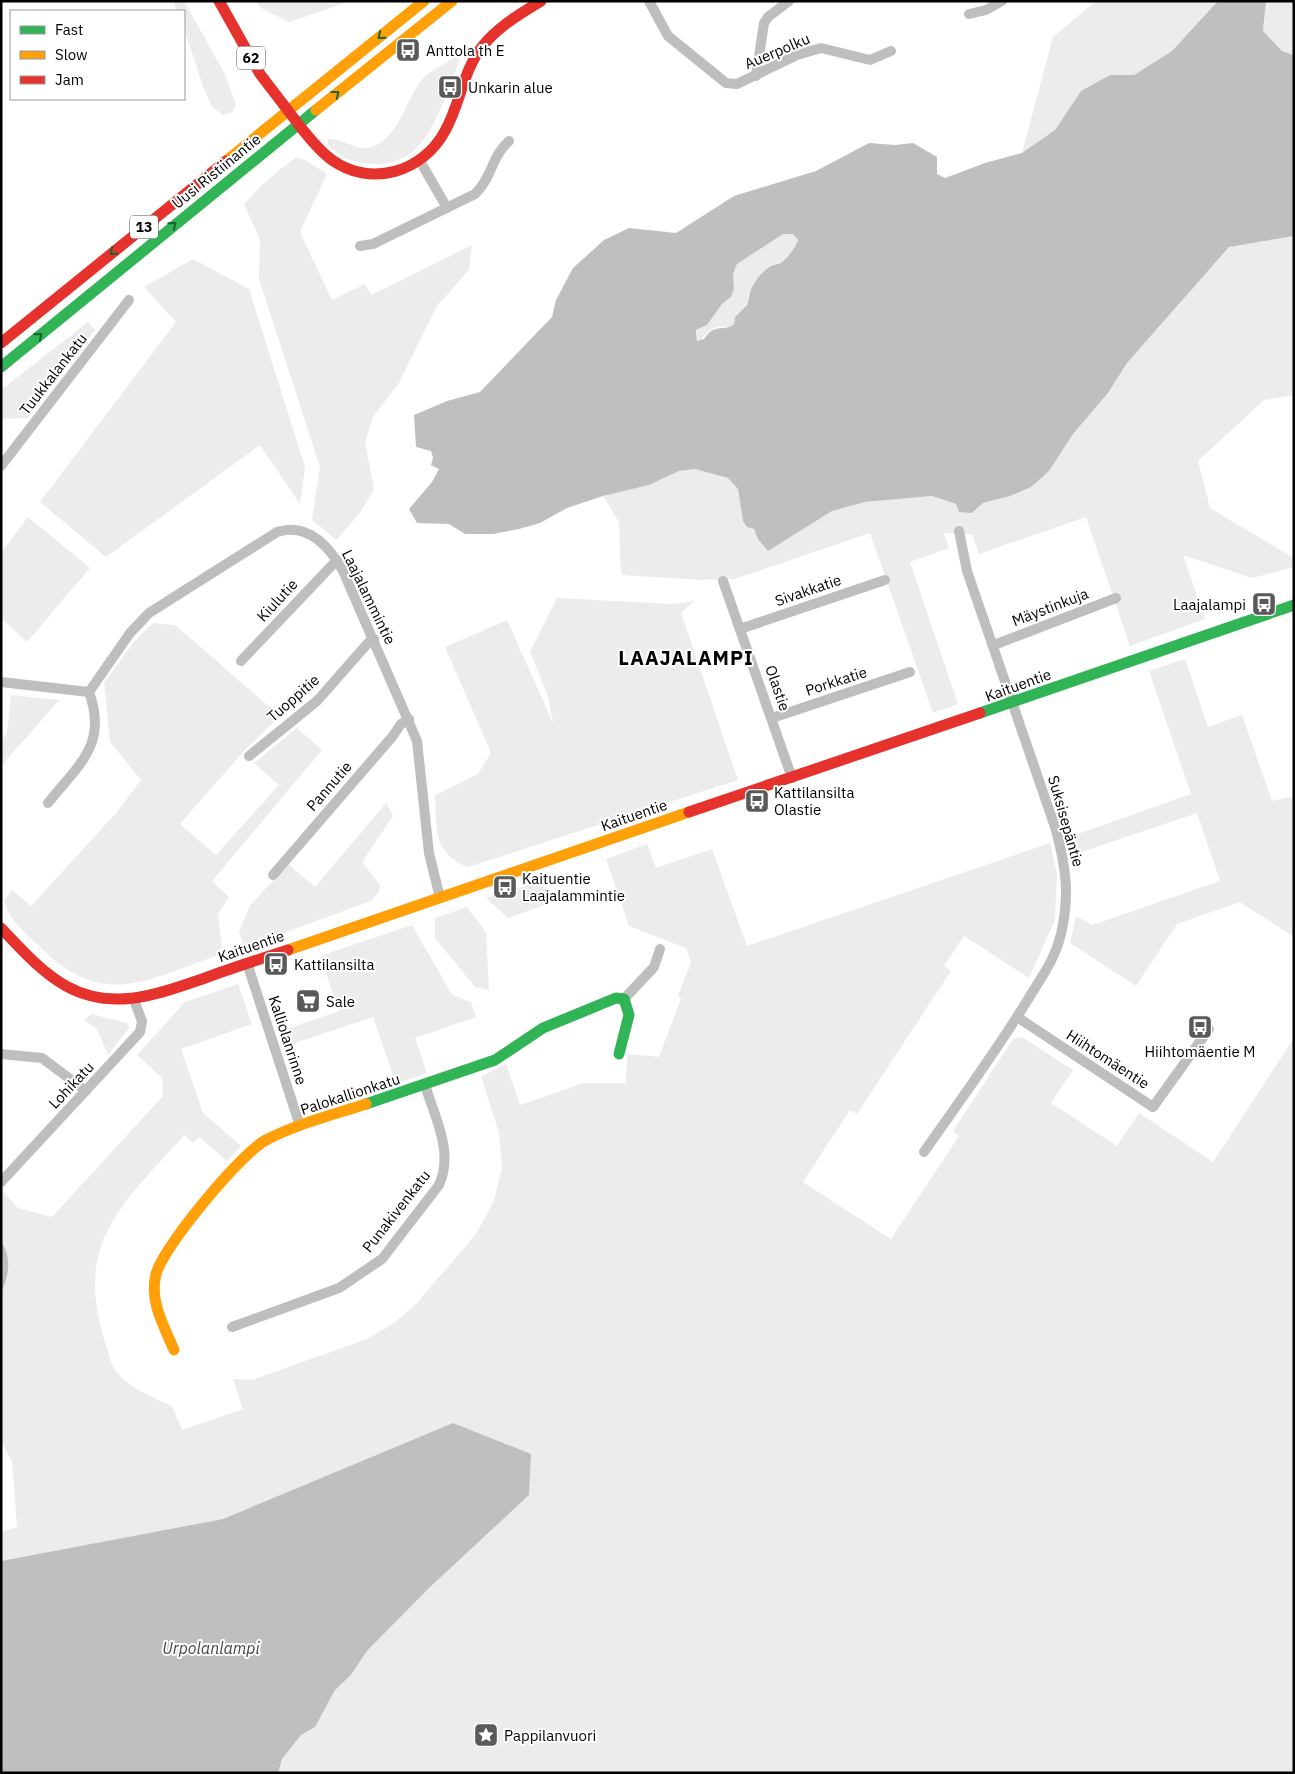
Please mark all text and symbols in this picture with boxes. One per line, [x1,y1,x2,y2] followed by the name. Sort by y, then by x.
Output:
[10,10,185,100] legend
[55,20,83,39] text: Fast
[741,29,813,73] street label: Auerpolku
[378,30,387,38] one-way arrow
[395,37,421,63] bus stop icon: Anttola th E
[426,41,505,60] place label: Anttola th E
[55,45,88,64] text: Slow
[237,46,265,70] road number: 62
[55,70,84,89] text: Jam
[437,74,463,100] bus stop icon: Unkarin alue
[468,78,553,97] place label: Unkarin alue
[331,91,340,100] one-way arrow
[168,129,264,213] street label: Uusi Ristiinantie
[130,216,158,238] road number: 13
[167,223,176,231] one-way arrow
[110,246,119,255] one-way arrow
[15,329,91,419] street label: Tuukkalankatu
[33,332,42,341] one-way arrow
[338,547,400,647] street label: Laajalammintie
[772,570,844,610] street label: Sivakkatie
[252,575,302,625] street label: Kiulutie
[1009,584,1091,630] street label: Mäystinkuja
[1251,591,1277,617] bus stop icon: Laajalampi
[1173,595,1246,614] place label: Laajalampi
[618,644,754,671] district label: LAAJALAMPI
[803,662,869,700] street label: Porkkatie
[761,663,795,713] street label: Olastie
[982,664,1054,706] street label: Kaituentie
[263,670,323,726] street label: Tuoppitie
[302,757,356,815] street label: Pannutie
[1044,773,1088,869] street label: Suksisepäntie
[774,783,854,819] place label: Kattilansilta Olastie
[744,788,770,814] bus stop icon: Kattilansilta Olastie
[598,795,670,835] street label: Kaituentie
[522,869,625,905] place label: Kaituentie Laajalammintie
[492,874,518,900] bus stop icon: Kaituentie Laajalammintie
[215,926,287,966] street label: Kaituentie
[263,951,289,977] bus stop icon: Kattilansilta
[294,955,374,974] place label: Kattilansilta
[295,988,321,1014] supermarket icon: Sale
[326,992,355,1011] place label: Sale
[265,993,311,1087] street label: Kalliolanrinne
[1187,1014,1213,1040] bus stop icon: Hiihtomäentie M
[1063,1025,1153,1093] street label: Hiihtomäentie
[1144,1042,1256,1061] place label: Hiihtomäentie M
[44,1057,98,1113] street label: Lohikatu
[298,1069,402,1119] street label: Palokallionkatu
[358,1166,434,1256] street label: Punakivenkatu
[162,1638,260,1658] water label: Urpolanlampi
[473,1722,499,1748] place icon: Pappilanvuori
[504,1726,596,1745] place label: Pappilanvuori

